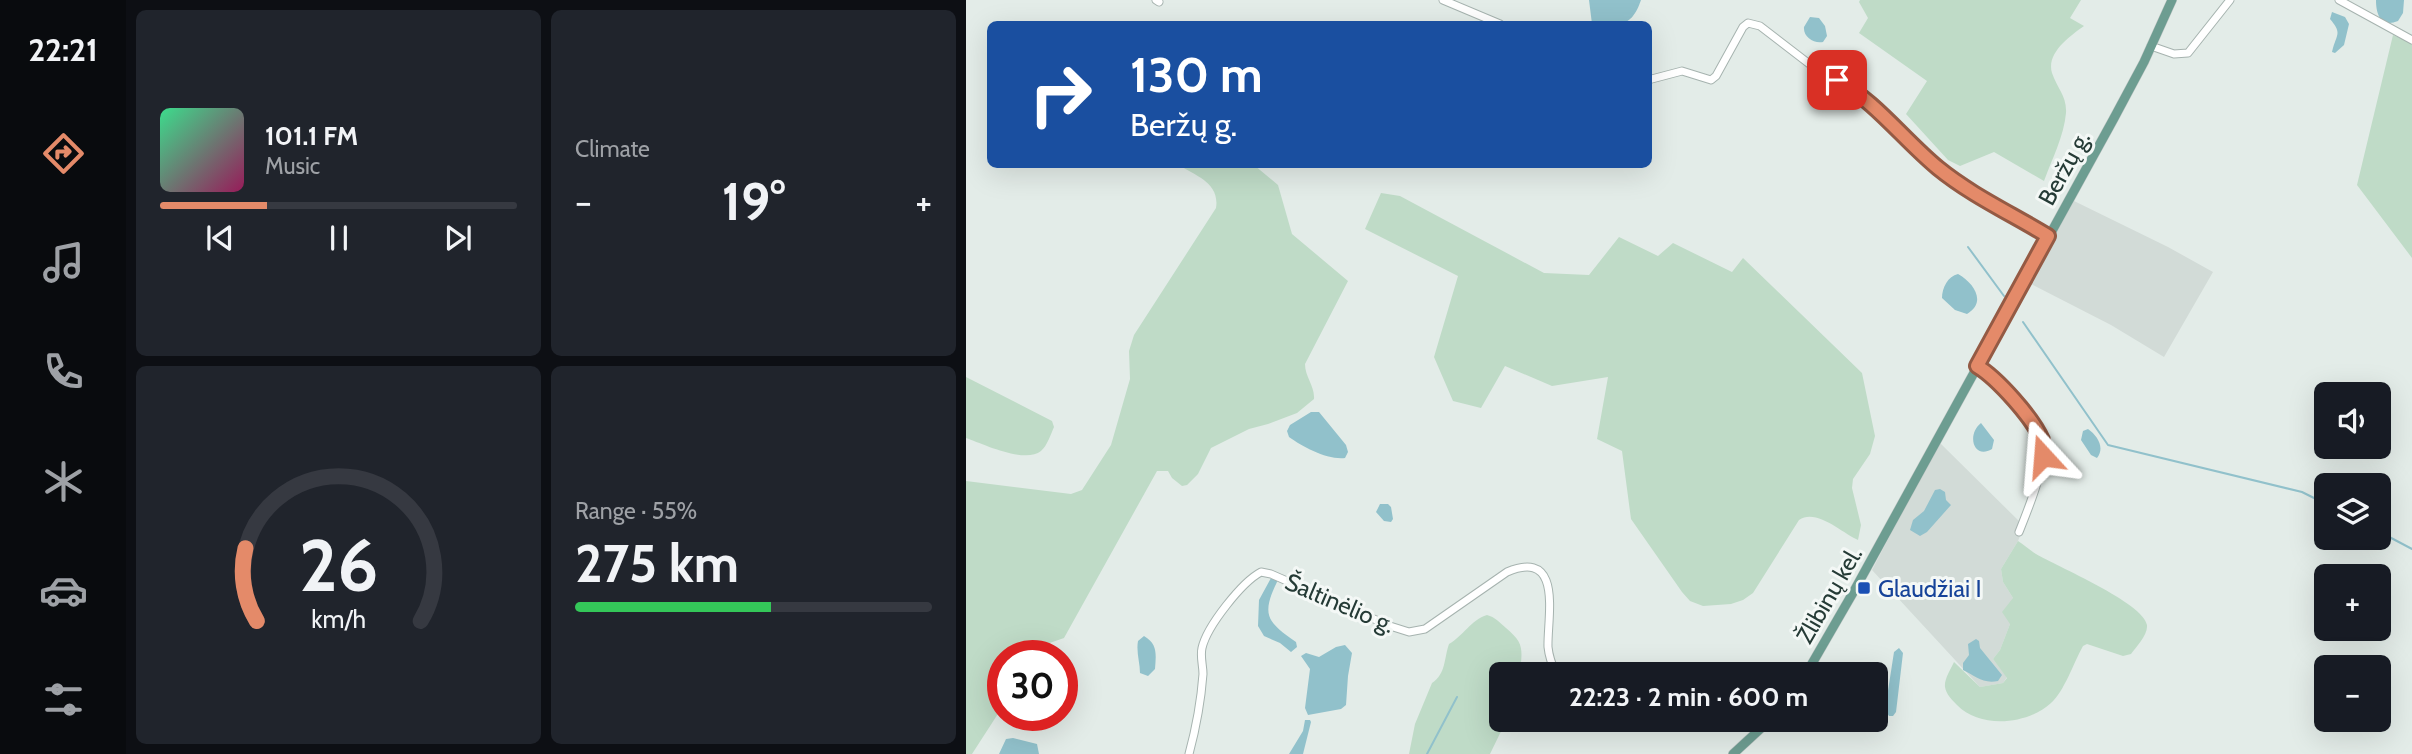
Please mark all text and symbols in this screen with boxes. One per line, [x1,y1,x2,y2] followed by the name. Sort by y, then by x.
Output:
[28,30,98,69] text: 22:21
[1130,45,1263,104] text: 130 m
[1015,49,1106,140] icon: right
[1807,50,1867,110] pin
[1818,61,1856,99] icon: arrive
[1130,105,1237,144] text: Beržų g.
[265,120,358,152] text: 101.1 FM
[2032,126,2096,210] street label: Beržų g.
[39,129,88,178] icon: directions
[575,135,650,163] text: Climate
[265,152,320,180] text: Music
[722,170,785,233] text: 19°
[575,178,592,225] text: −
[915,178,932,225] text: +
[201,219,239,257] icon: previous
[320,219,358,257] icon: pause
[439,219,477,257] icon: next
[39,238,88,287] icon: music
[39,347,88,396] icon: phone
[2314,382,2391,732] map controls
[2314,382,2391,459] button: sound
[2006,419,2080,493] position arrow
[39,457,88,506] icon: climate
[2314,473,2391,550] button: layers
[575,497,697,525] text: Range · 55%
[299,521,378,609] text: 26
[575,532,739,595] text: 275 km
[1790,541,1868,649] street label: Žlibinų kel.
[2314,564,2391,641] button: +
[39,566,88,615] icon: car
[1281,567,1399,639] street label: Šaltinėlio g.
[1878,574,1982,603] place label: Glaudžiai I
[1856,580,1872,596] marker: Glaudžiai I
[311,604,366,634] text: km/h
[987,640,1078,731] speed limit sign: 30
[2314,655,2391,732] button: −
[39,675,88,724] icon: filters
[1569,681,1808,713] text: 22:23 · 2 min · 600 m

